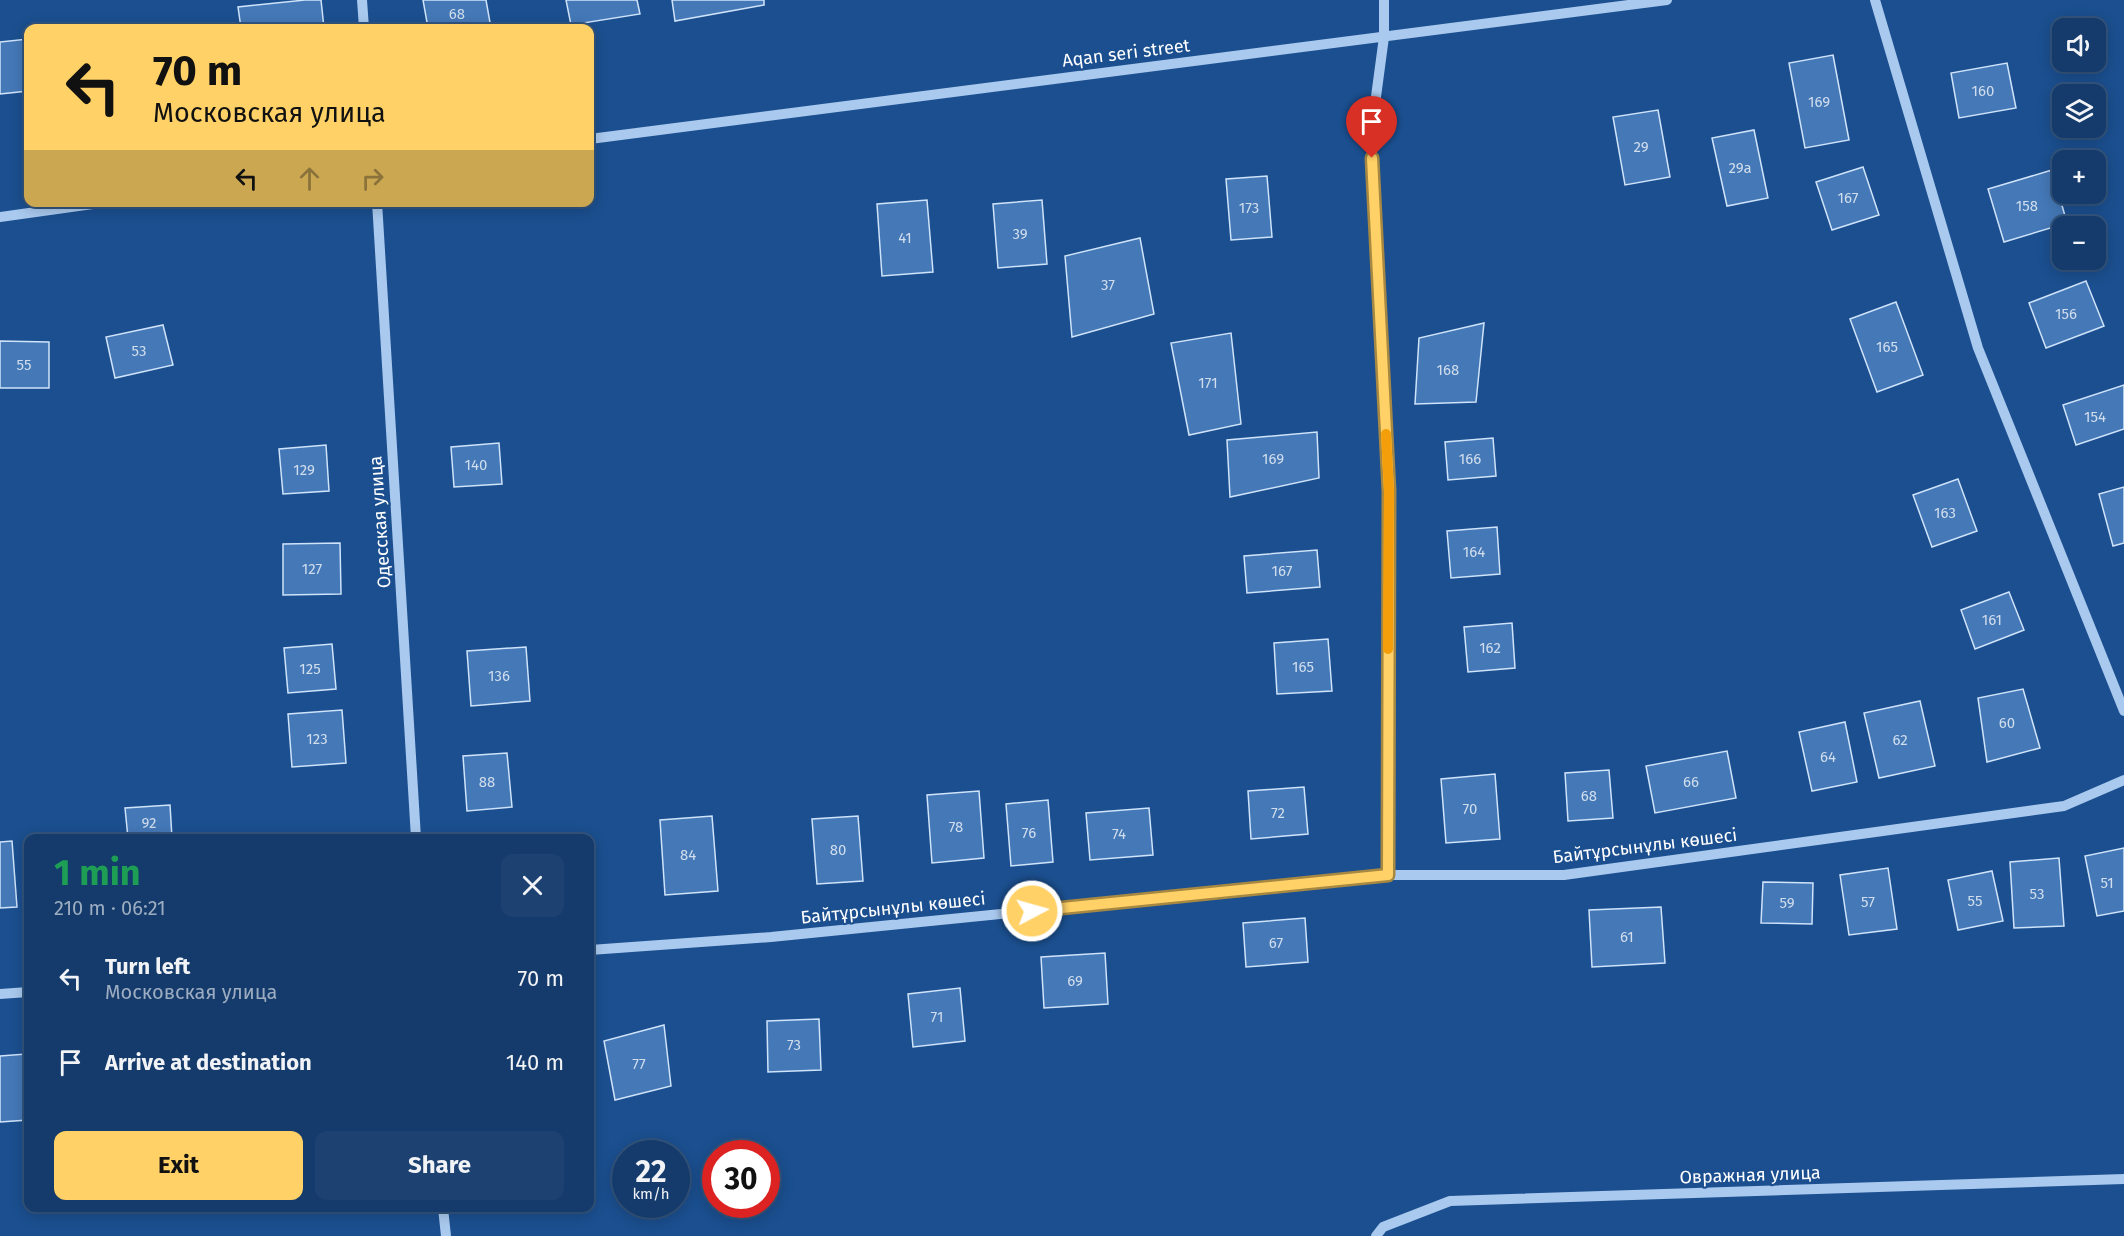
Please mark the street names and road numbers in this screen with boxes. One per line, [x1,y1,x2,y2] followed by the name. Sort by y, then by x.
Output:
[1061,34,1192,72] street label: Aqan seri street
[364,455,396,589] street label: Одесская улица
[1552,824,1738,868] street label: Байтұрсынұлы көшесі
[800,887,986,929] street label: Байтұрсынұлы көшесі
[1679,1162,1821,1188] street label: Овражная улица

